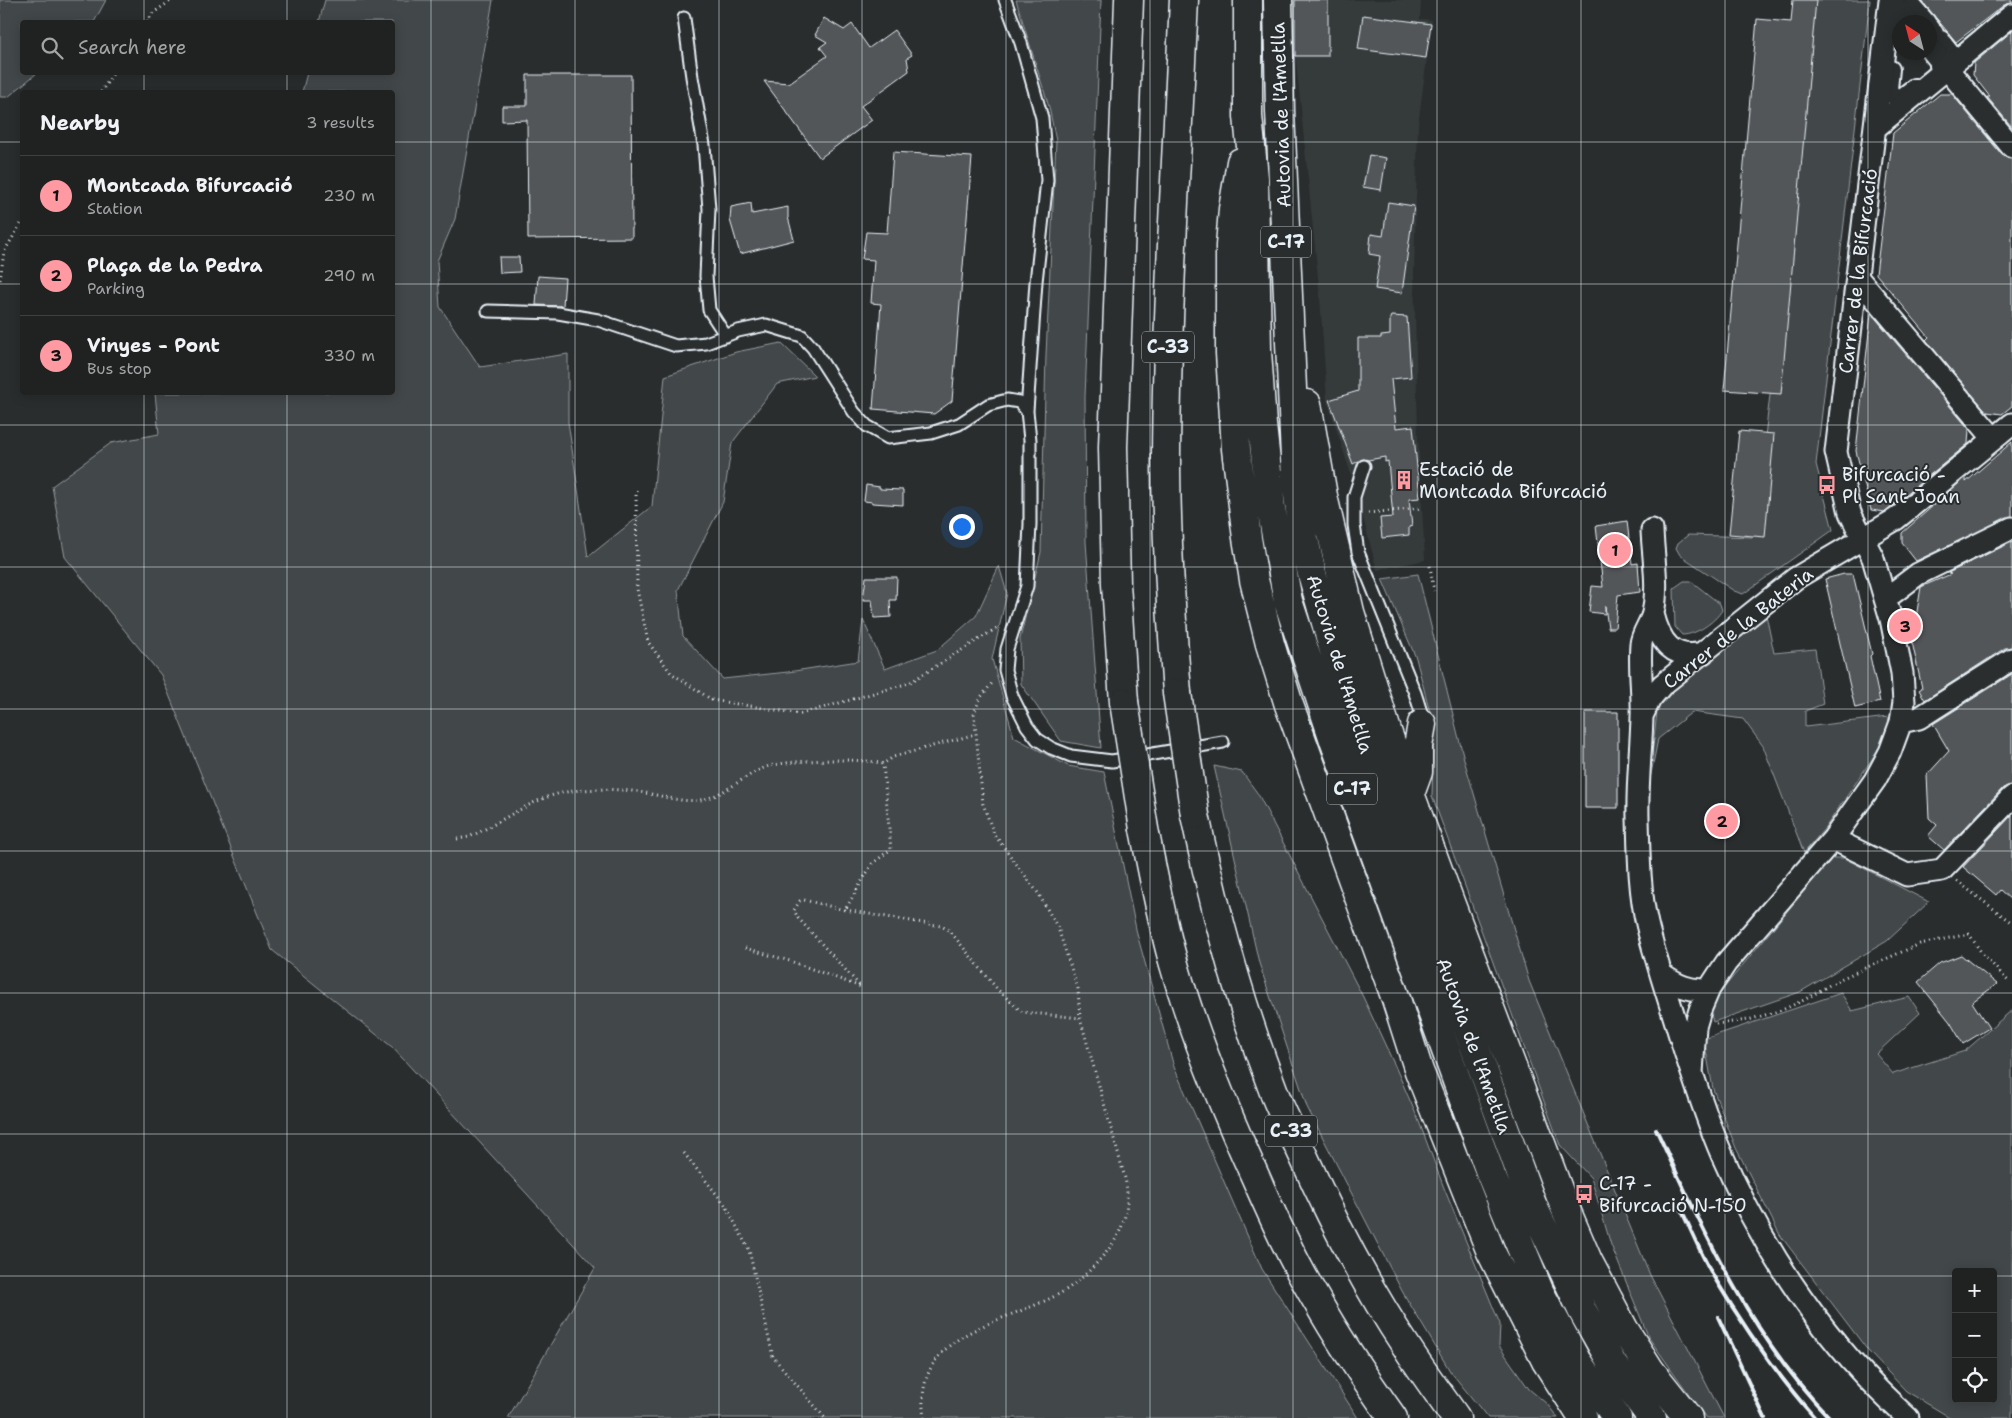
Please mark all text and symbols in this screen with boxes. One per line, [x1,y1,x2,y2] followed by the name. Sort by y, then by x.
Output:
[1892,15,1937,60] north arrow
[20,20,395,75] search box
[1265,22,1297,208] street label: Autovia de l'Ametlla
[38,34,66,62] icon: search
[78,35,187,60] text: Search here
[40,109,120,137] text: Nearby
[306,112,375,133] text: 3 results
[1833,167,1883,375] street label: Carrer de la Bifurcació
[87,173,293,198] text: Montcada Bifurcació
[52,185,60,206] text: 1
[323,185,375,206] text: 230 m
[87,198,143,219] text: Station
[1261,226,1311,258] road number: C-17
[87,253,263,278] text: Plaça de la Pedra
[50,265,62,286] text: 2
[323,265,375,286] text: 290 m
[87,278,145,299] text: Parking
[1142,332,1194,362] road number: C-33
[87,333,220,358] text: Vinyes - Pont
[50,345,62,366] text: 3
[323,345,375,366] text: 330 m
[87,358,152,379] text: Bus stop
[1419,457,1607,504] place label: Estació de Montcada Bifurcació
[1842,462,1960,509] place label: Bifurcació - Pl Sant Joan
[1393,469,1415,491] building icon: Estació de Montcada Bifurcació
[1816,474,1838,496] bus stop icon: Bifurcació - Pl Sant Joan
[949,514,975,540] your location
[1599,531,1631,569] pin: 1
[1658,561,1818,695] street label: Carrer de la Bateria
[1301,571,1379,757] street label: Autovia de l'Ametlla
[1889,607,1921,645] pin: 3
[1327,774,1377,804] road number: C-17
[1706,802,1738,840] pin: 2
[1430,954,1518,1138] street label: Autovia de l'Ametlla
[1265,1116,1317,1146] road number: C-33
[1599,1171,1747,1218] place label: C-17 - Bifurcació N-150
[1573,1183,1595,1205] bus stop icon: C-17 - Bifurcació N-150
[1952,1268,1997,1403] map controls
[1952,1268,1997,1313] button: +
[1952,1313,1997,1358] button: −
[1952,1358,1997,1403] button: locate

